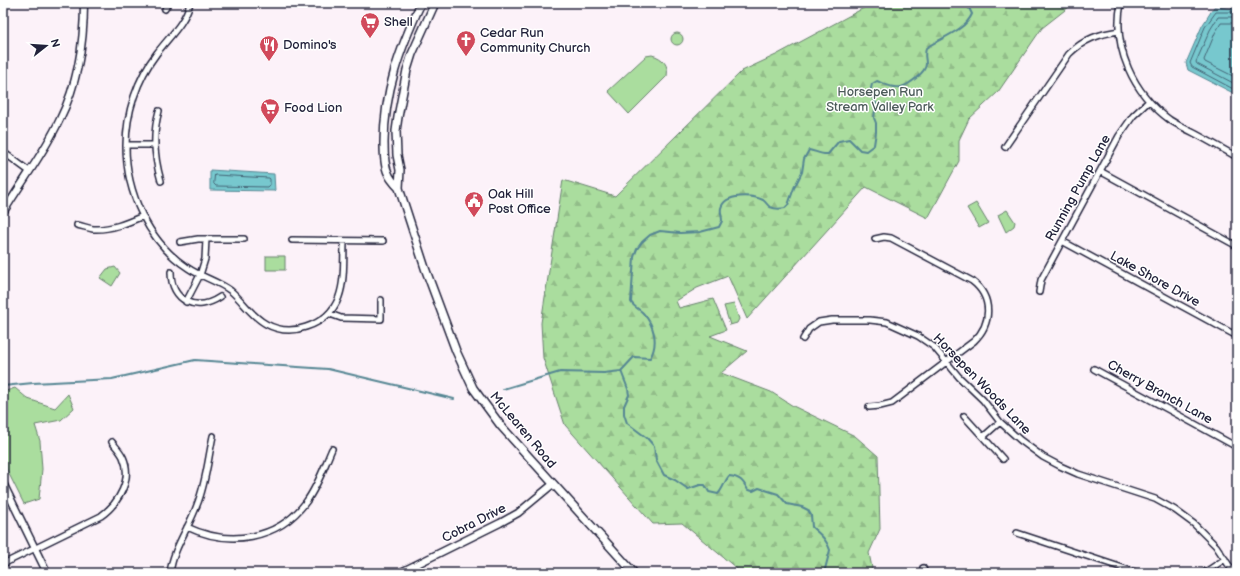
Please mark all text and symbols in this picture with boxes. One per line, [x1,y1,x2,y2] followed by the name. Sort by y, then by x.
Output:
[359,11,381,39] supermarket icon: Shell
[384,14,413,30] place label: Shell
[480,25,590,56] place label: Cedar Run Community Church
[26,26,66,66] north arrow
[455,29,477,57] church icon: Cedar Run Community Church
[258,34,280,62] restaurant icon: Domino's
[48,37,63,49] text: N
[283,37,337,53] place label: Domino's
[826,84,934,115] park label: Horsepen Run Stream Valley Park
[259,97,281,125] supermarket icon: Food Lion
[284,100,342,116] place label: Food Lion
[1042,132,1114,244] street label: Running Pump Lane
[488,186,551,217] place label: Oak Hill Post Office
[463,190,485,218] public building icon: Oak Hill Post Office
[1107,248,1203,310] street label: Lake Shore Drive
[930,330,1035,438] street label: Horsepen Woods Lane
[1105,356,1216,428] street label: Cherry Branch Lane
[486,389,560,471] street label: McLearen Road
[439,500,509,546] street label: Cobra Drive

